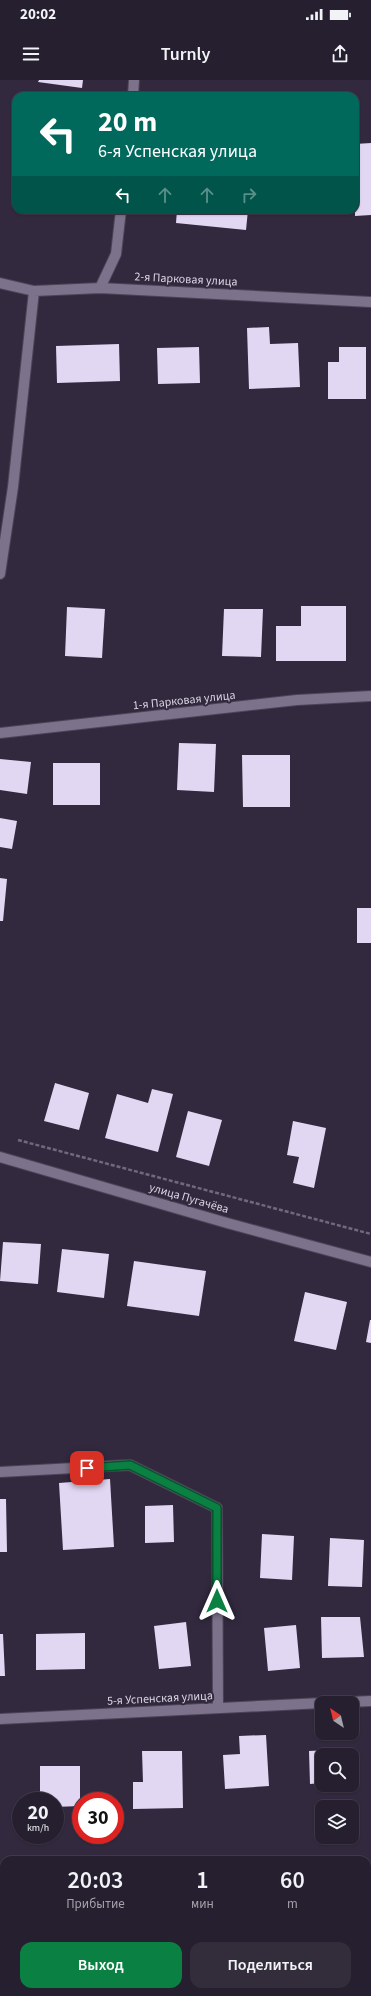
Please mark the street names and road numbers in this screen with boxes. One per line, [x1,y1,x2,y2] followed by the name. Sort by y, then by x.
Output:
[134,268,238,291] street label: 2-я Парковая улица
[132,687,236,714] street label: 1-я Парковая улица
[147,1179,231,1218] street label: улица Пугачёва
[107,1687,213,1710] street label: 5-я Успенская улица

